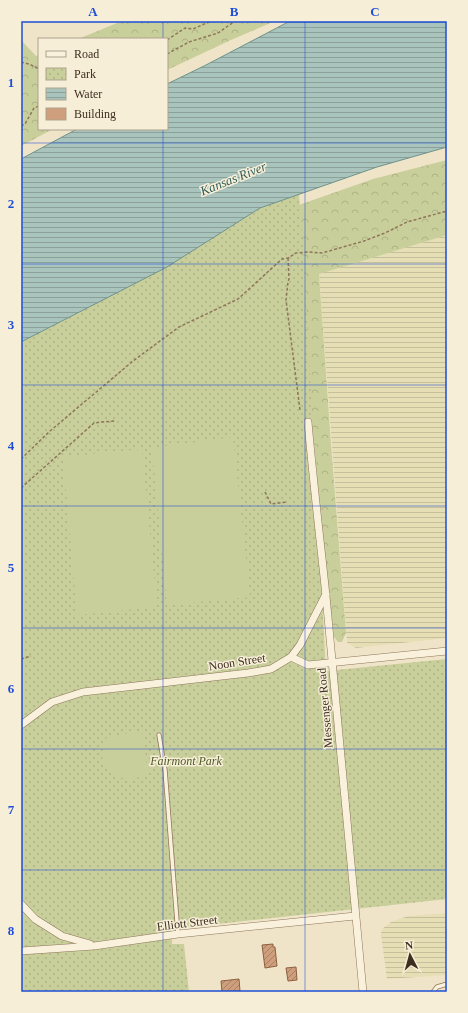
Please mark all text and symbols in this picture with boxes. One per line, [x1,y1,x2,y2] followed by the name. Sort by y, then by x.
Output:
[88,4,98,19] text: A
[230,4,239,19] text: B
[370,4,380,19] text: C
[38,38,168,130] legend
[74,47,99,61] text: Road
[74,67,96,81] text: Park
[8,75,14,90] text: 1
[74,87,102,101] text: Water
[74,107,116,121] text: Building
[197,158,269,199] water label: Kansas River
[8,196,14,211] text: 2
[8,317,15,332] text: 3
[8,438,15,453] text: 4
[8,560,15,575] text: 5
[207,650,267,673] street label: Noon Street
[315,667,335,749] street label: Messenger Road
[8,681,15,696] text: 6
[149,754,222,768] park label: Fairmont Park
[8,802,15,817] text: 7
[156,912,219,934] street label: Elliott Street
[8,923,15,938] text: 8
[390,935,430,975] north arrow
[404,939,414,951] text: N

